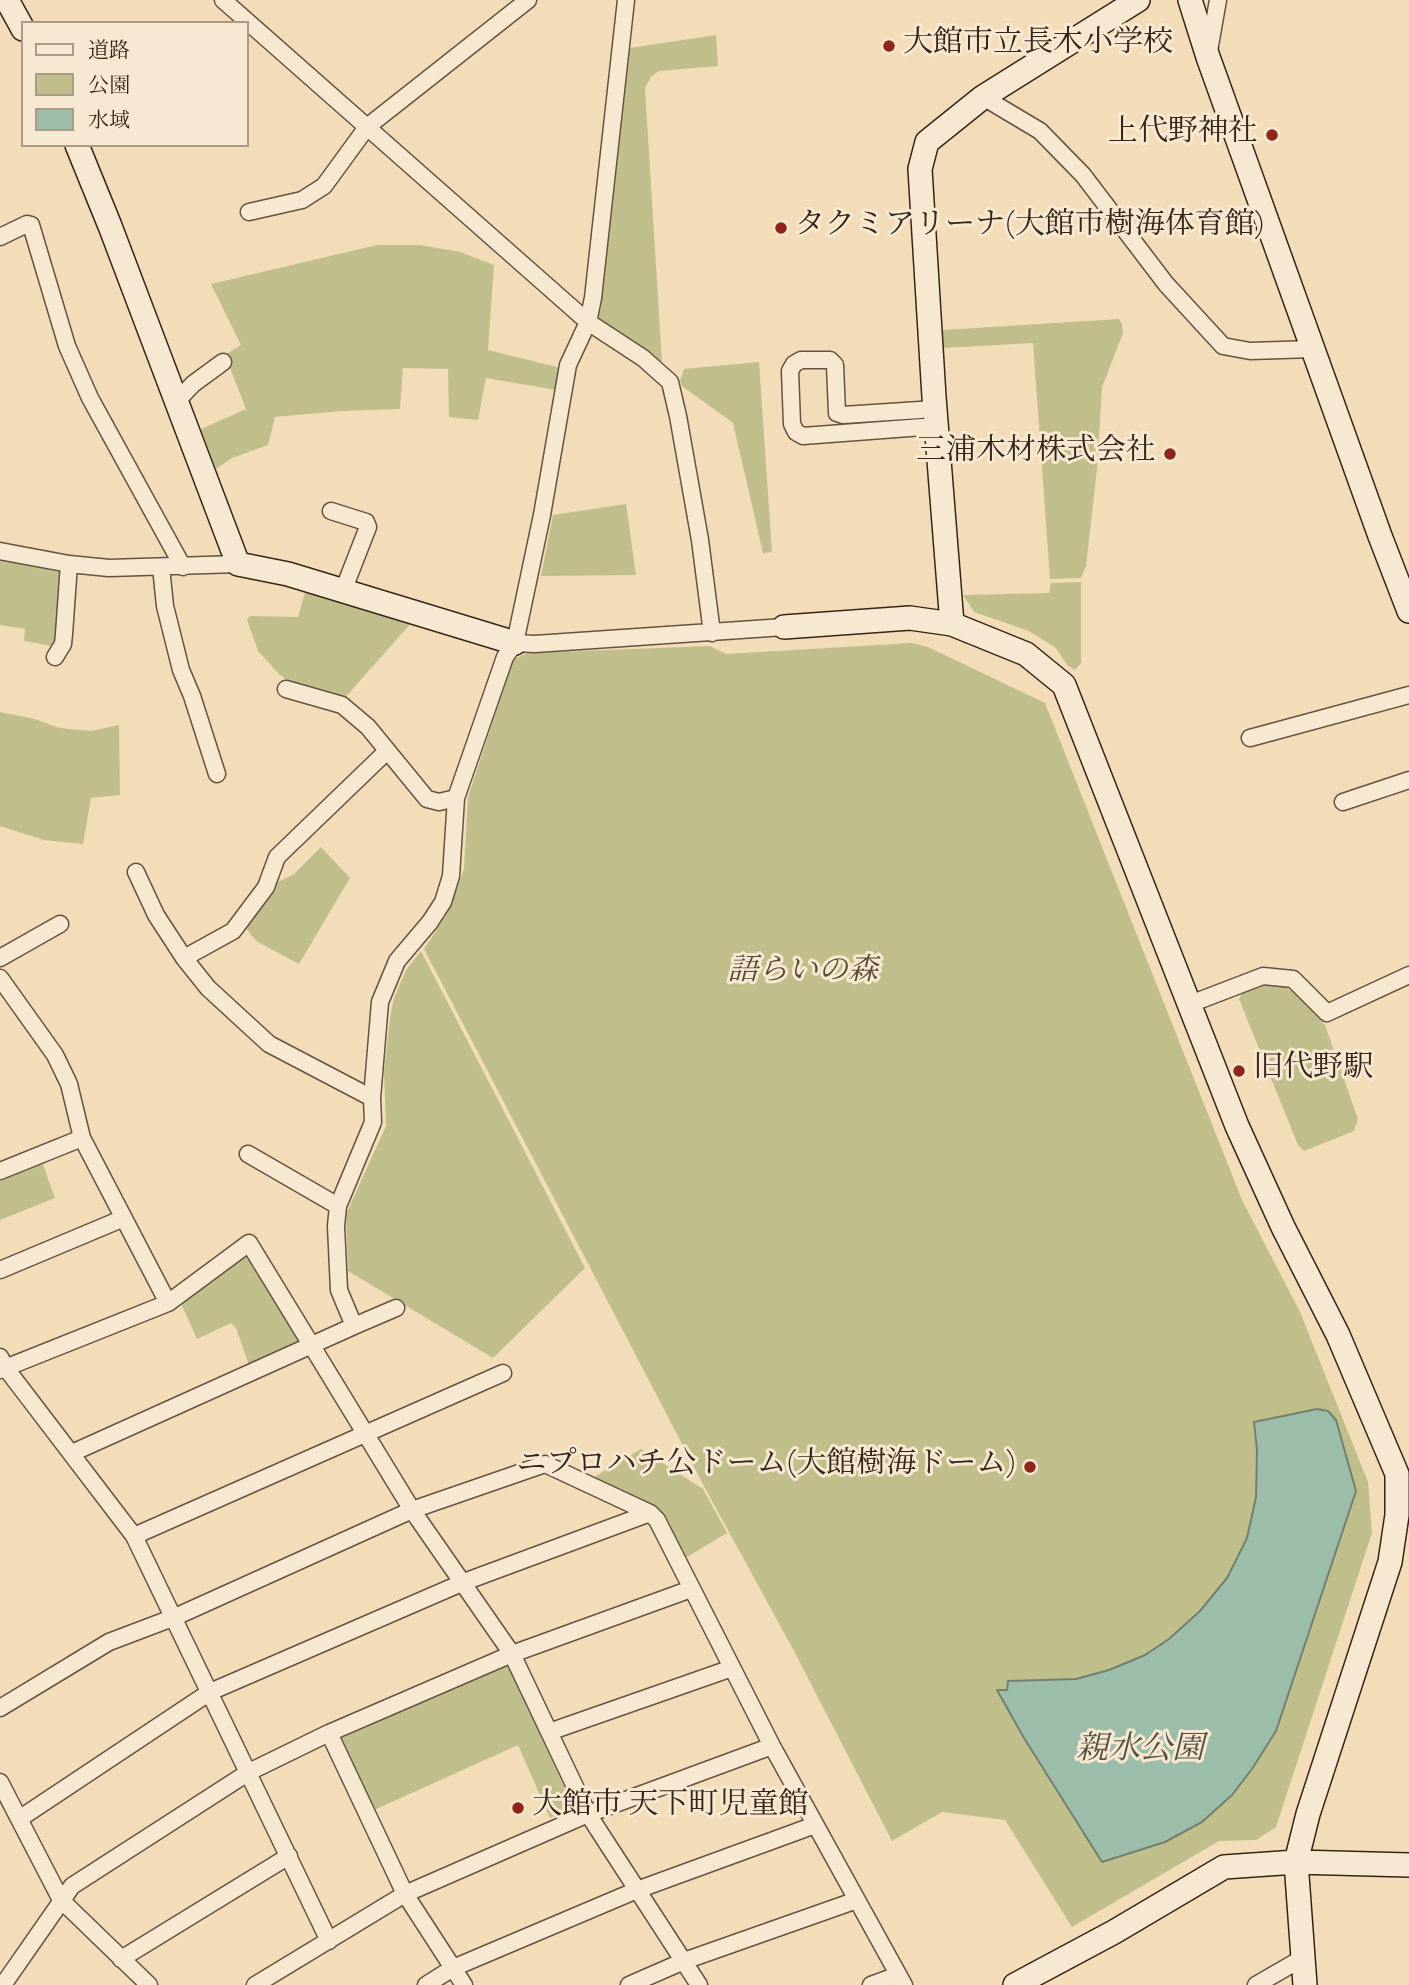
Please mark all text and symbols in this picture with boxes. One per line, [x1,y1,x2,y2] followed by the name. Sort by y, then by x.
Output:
[21,21,248,147] legend
[903,28,1173,64] place label: 大館市立長木小学校
[88,37,130,67] text: 道路
[881,38,897,54] marker: 大館市立長木小学校
[88,72,130,102] text: 公園
[88,107,130,137] text: 水域
[1108,117,1258,153] place label: 上代野神社
[1264,127,1280,143] marker: 上代野神社
[795,210,1265,246] place label: タクミアリーナ(大館市樹海体育館)
[773,220,789,236] marker: タクミアリーナ(大館市樹海体育館)
[916,436,1156,472] place label: 三浦木材株式会社
[1162,446,1178,462] marker: 三浦木材株式会社
[728,956,878,992] park label: 語らいの森
[1253,1053,1373,1089] place label: 旧代野駅
[1231,1063,1247,1079] marker: 旧代野駅
[516,1449,1016,1485] place label: ニプロハチ公ドーム(大館樹海ドーム)
[1022,1459,1038,1475] marker: ニプロハチ公ドーム(大館樹海ドーム)
[1076,1734,1204,1772] water label: 親水公園
[532,1790,808,1826] place label: 大館市 天下町児童館
[510,1800,526,1816] marker: 大館市 天下町児童館

